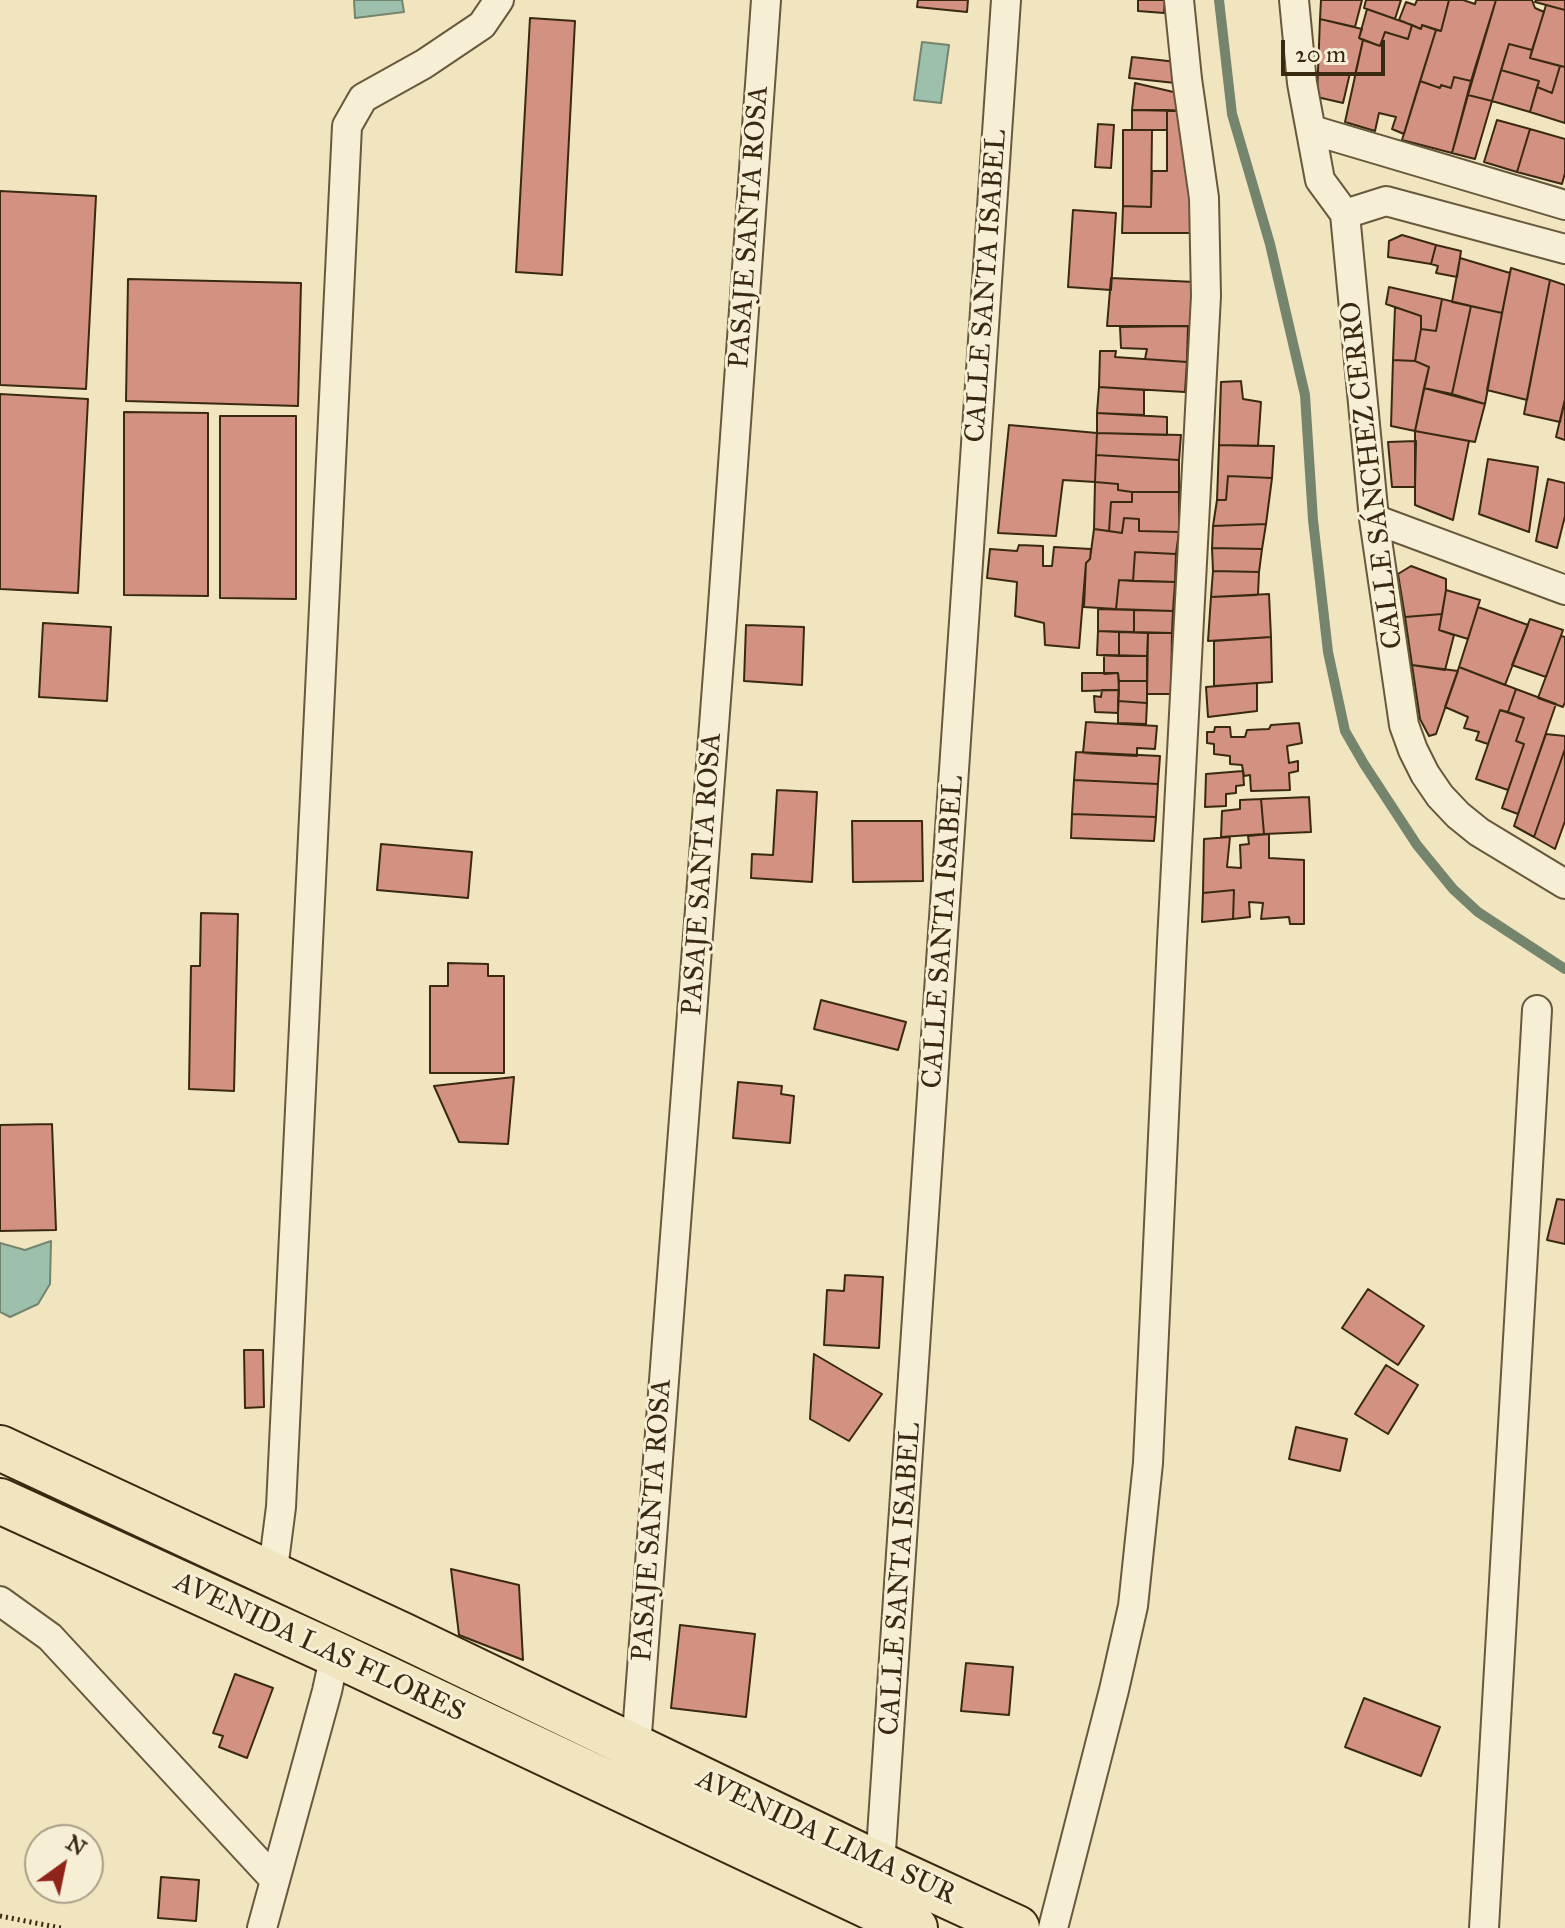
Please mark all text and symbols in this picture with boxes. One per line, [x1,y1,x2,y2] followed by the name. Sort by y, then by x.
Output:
[1285,24,1389,74] scale bar
[1295,39,1346,69] text: 20 m
[723,84,777,370] street label: PASAJE SANTA ROSA
[959,128,1015,444] street label: CALLE SANTA ISABEL
[1335,299,1411,651] street label: CALLE SÁNCHEZ CERRO
[676,731,730,1017] street label: PASAJE SANTA ROSA
[916,774,972,1090] street label: CALLE SANTA ISABEL
[626,1377,680,1663] street label: PASAJE SANTA ROSA
[873,1421,929,1737] street label: CALLE SANTA ISABEL
[168,1566,470,1730] street label: AVENIDA LAS FLORES
[691,1763,961,1913] street label: AVENIDA LIMA SUR
[24,1824,104,1904] north arrow
[61,1829,91,1862] text: N

